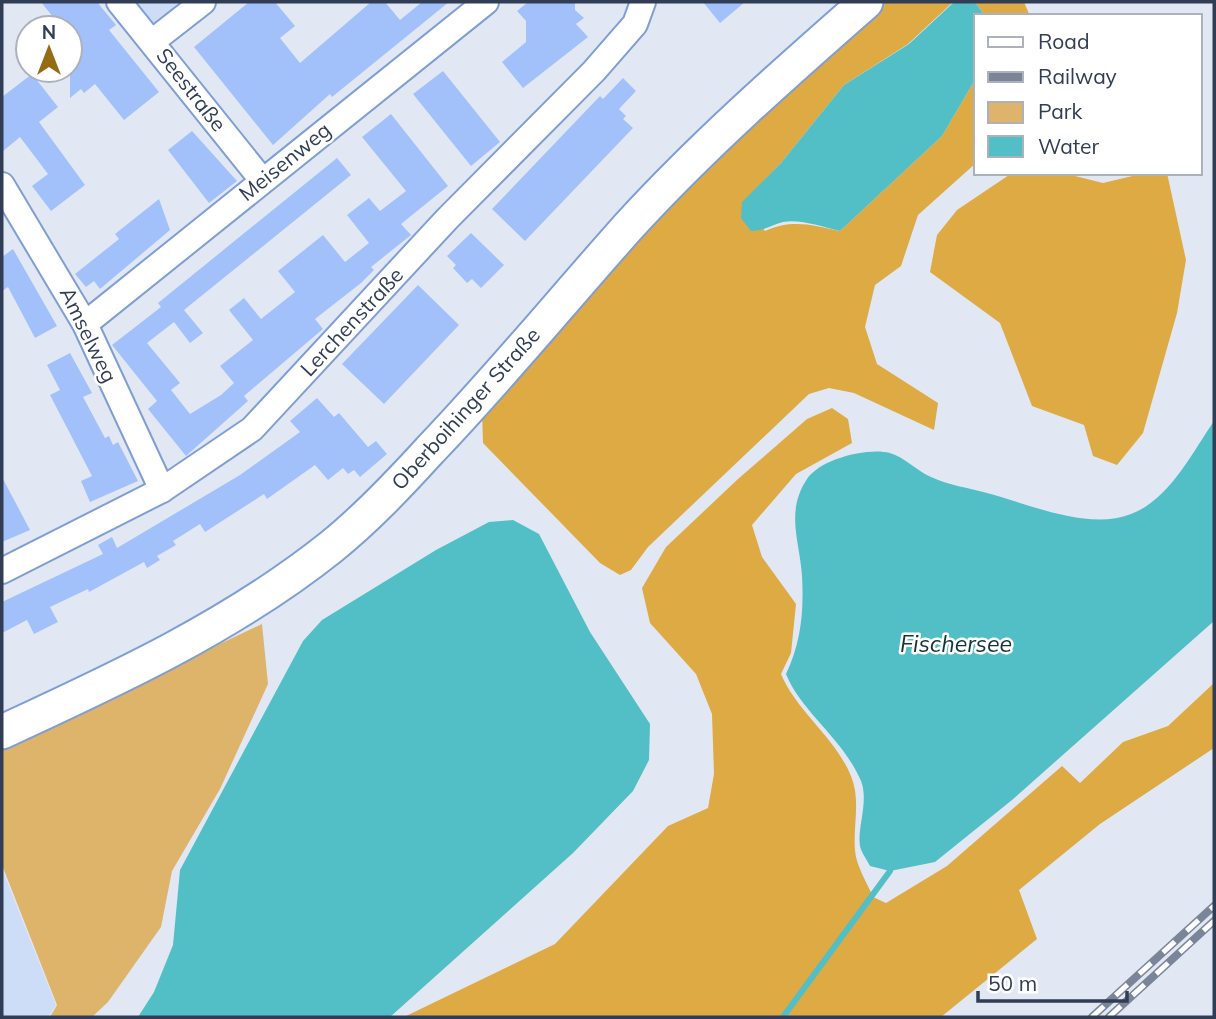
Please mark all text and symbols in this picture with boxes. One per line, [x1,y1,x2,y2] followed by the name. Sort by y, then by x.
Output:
[14,14,84,84] north arrow
[974,14,1202,175] legend
[42,20,56,44] text: N
[1038,28,1089,54] text: Road
[151,43,232,136] street label: Seestraße
[1038,63,1117,89] text: Railway
[1038,98,1082,124] text: Park
[233,116,336,206] street label: Meisenweg
[1038,133,1099,159] text: Water
[294,262,408,381] street label: Lerchenstraße
[55,283,123,387] street label: Amselweg
[386,322,545,495] street label: Oberboihinger Straße
[900,629,1012,658] water label: Fischersee
[978,960,1127,1004] scale bar
[988,970,1037,996] text: 50 m

